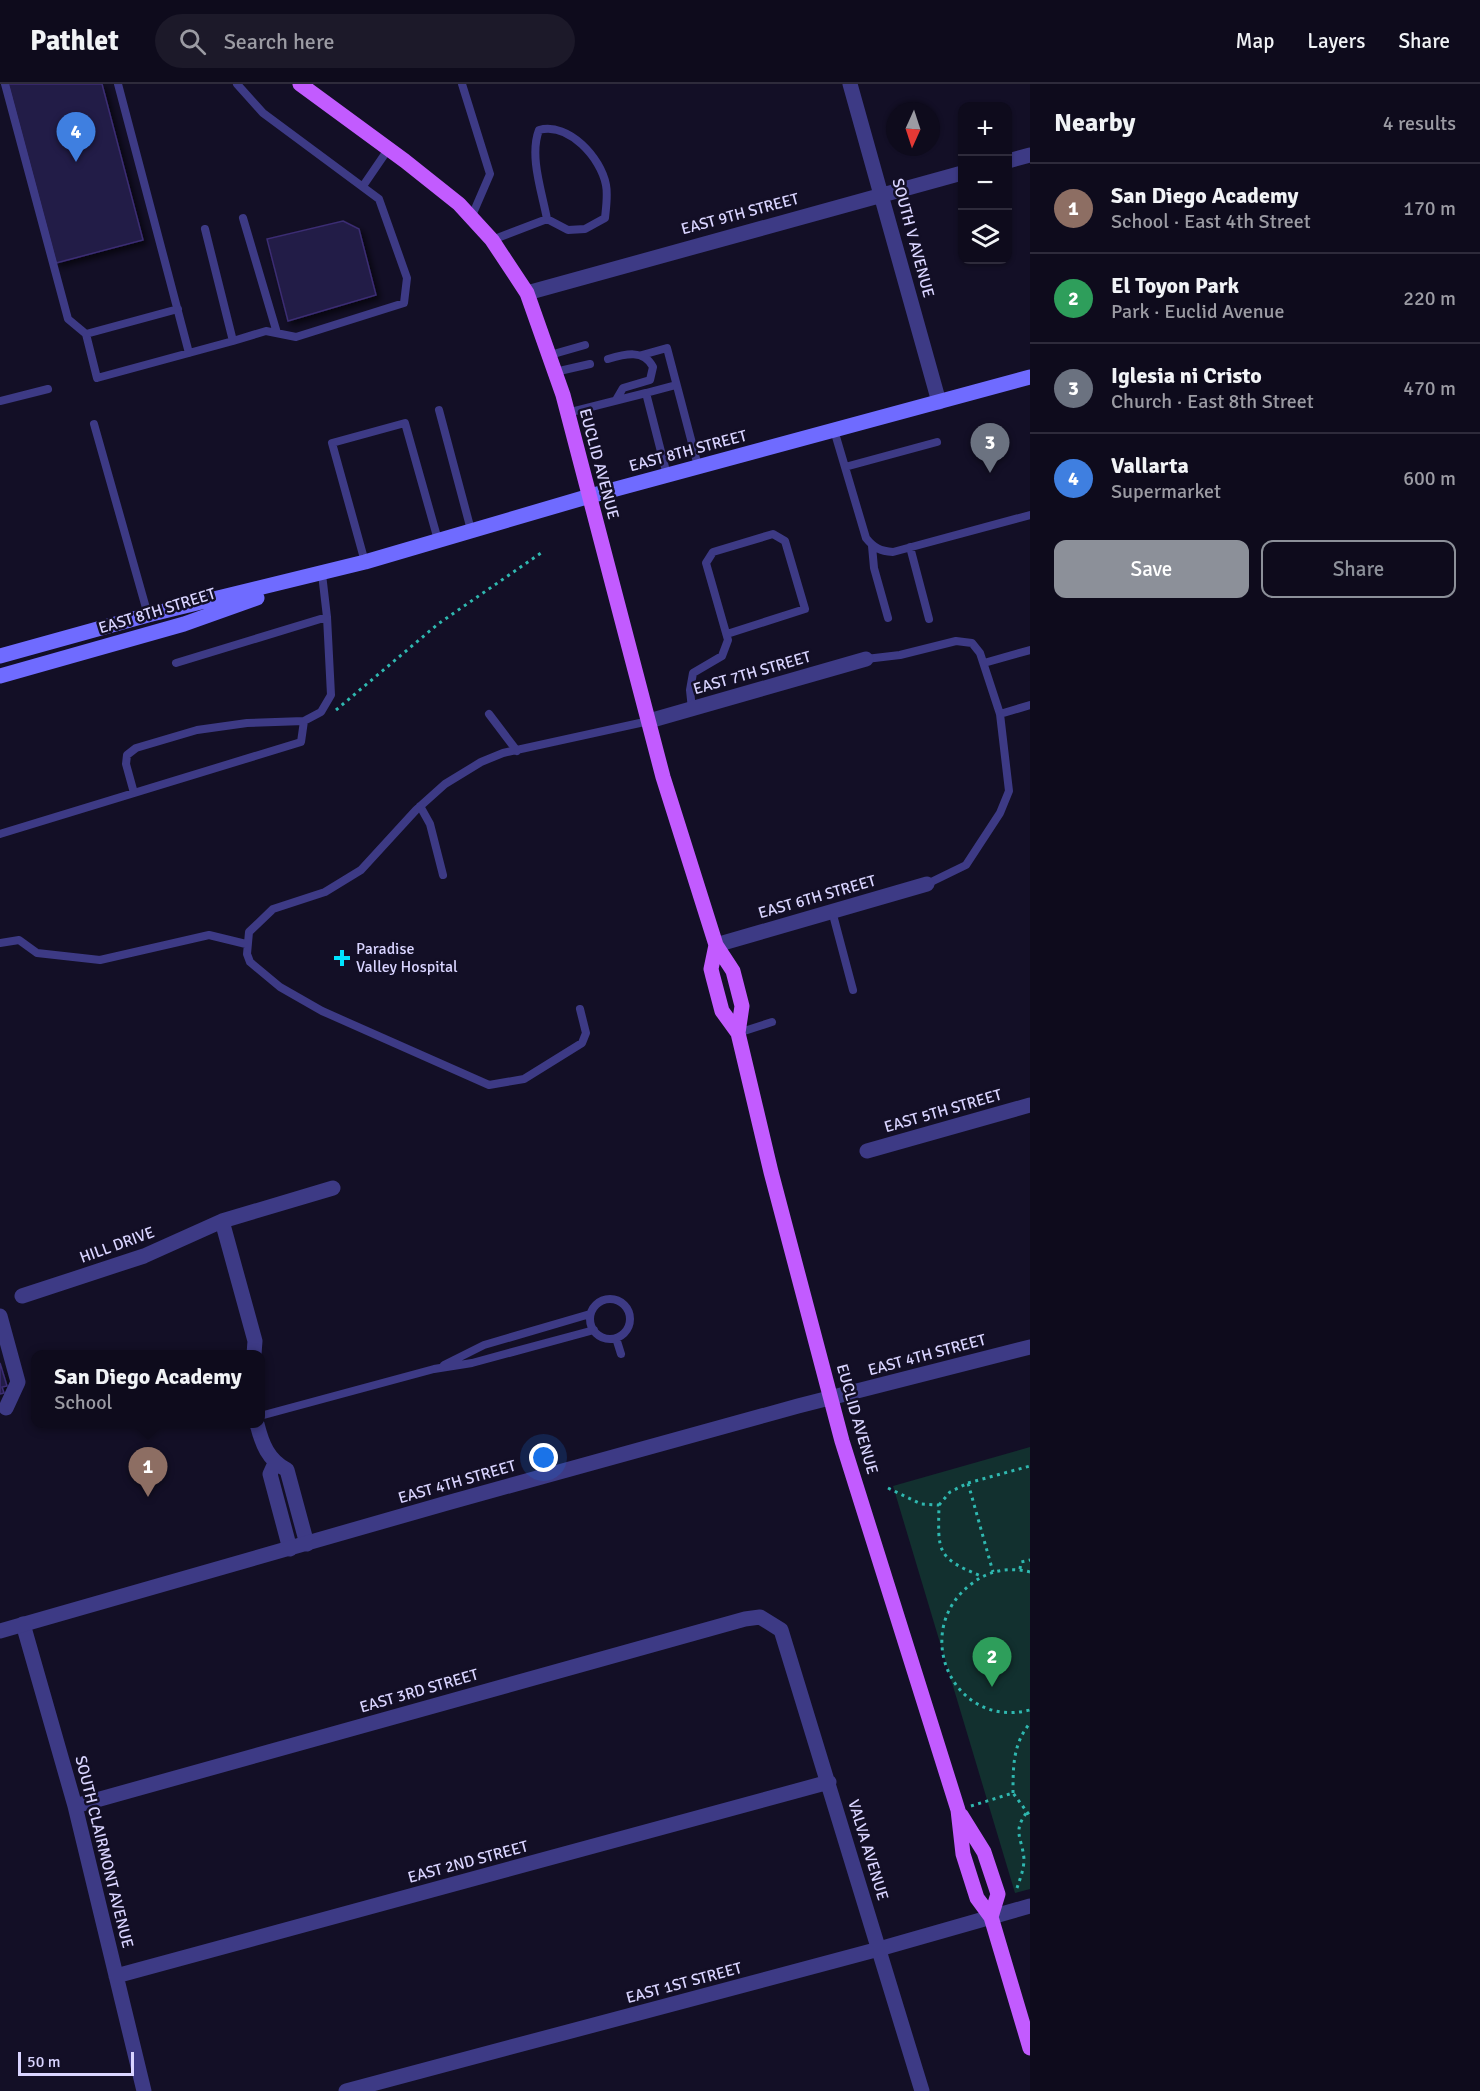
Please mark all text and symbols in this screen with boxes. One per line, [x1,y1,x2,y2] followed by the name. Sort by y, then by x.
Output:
[155,14,575,68] search box
[30,24,119,58] text: Pathlet
[176,25,209,58] icon: search
[224,28,335,55] text: Search here
[1236,28,1274,54] text: Map
[1307,28,1365,54] text: Layers
[1398,28,1450,54] text: Share
[886,102,940,156] north arrow
[958,102,1012,264] map controls
[958,102,1012,156] button: +
[1054,107,1135,139] text: Nearby
[1383,111,1456,136] text: 4 results
[56,112,96,162] pin: 4
[958,156,1012,210] button: −
[887,176,939,300] street label: SOUTH V AVENUE
[1111,182,1298,209] text: San Diego Academy
[679,189,801,239] street label: EAST 9TH STREET
[1068,196,1079,221] text: 1
[1403,196,1456,221] text: 170 m
[1111,209,1311,234] text: School · East 4th Street
[958,210,1012,264] button: layers
[1111,272,1239,299] text: El Toyon Park
[1068,286,1079,311] text: 2
[1403,286,1456,311] text: 220 m
[1111,299,1284,324] text: Park · Euclid Avenue
[1111,362,1262,389] text: Iglesia ni Cristo
[1068,376,1079,401] text: 3
[1403,376,1456,401] text: 470 m
[1111,389,1314,414] text: Church · East 8th Street
[575,406,623,522] street label: EUCLID AVENUE
[970,424,1010,473] pin: 3
[627,426,749,476] street label: EAST 8TH STREET
[1111,452,1189,479] text: Vallarta
[1068,466,1079,491] text: 4
[1403,466,1456,491] text: 600 m
[1111,479,1221,504] text: Supermarket
[1054,540,1249,598] button: Save
[1261,540,1456,598] button: Share
[96,584,218,638] street label: EAST 8TH STREET
[691,647,813,699] street label: EAST 7TH STREET
[756,871,878,923] street label: EAST 6TH STREET
[356,939,458,977] place label: Paradise Valley Hospital
[333,949,351,967] marker: Paradise Valley Hospital
[882,1085,1004,1137] street label: EAST 5TH STREET
[77,1222,157,1268] street label: HILL DRIVE
[866,1330,988,1380] street label: EAST 4TH STREET
[31,1350,265,1428] popup
[832,1361,882,1477] street label: EUCLID AVENUE
[54,1363,242,1390] text: San Diego Academy
[54,1390,112,1415] text: School
[529,1443,558,1472] your location
[128,1448,168,1497] pin: 1
[396,1456,518,1508] street label: EAST 4TH STREET
[972,1638,1012,1687] pin: 2
[357,1664,481,1718] street label: EAST 3RD STREET
[70,1754,138,1950] street label: SOUTH CLAIRMONT AVENUE
[843,1797,893,1903] street label: VALVA AVENUE
[406,1836,531,1888] street label: EAST 2ND STREET
[624,1958,744,2008] street label: EAST 1ST STREET
[18,2049,134,2076] scale bar
[27,2052,61,2072] text: 50 m

